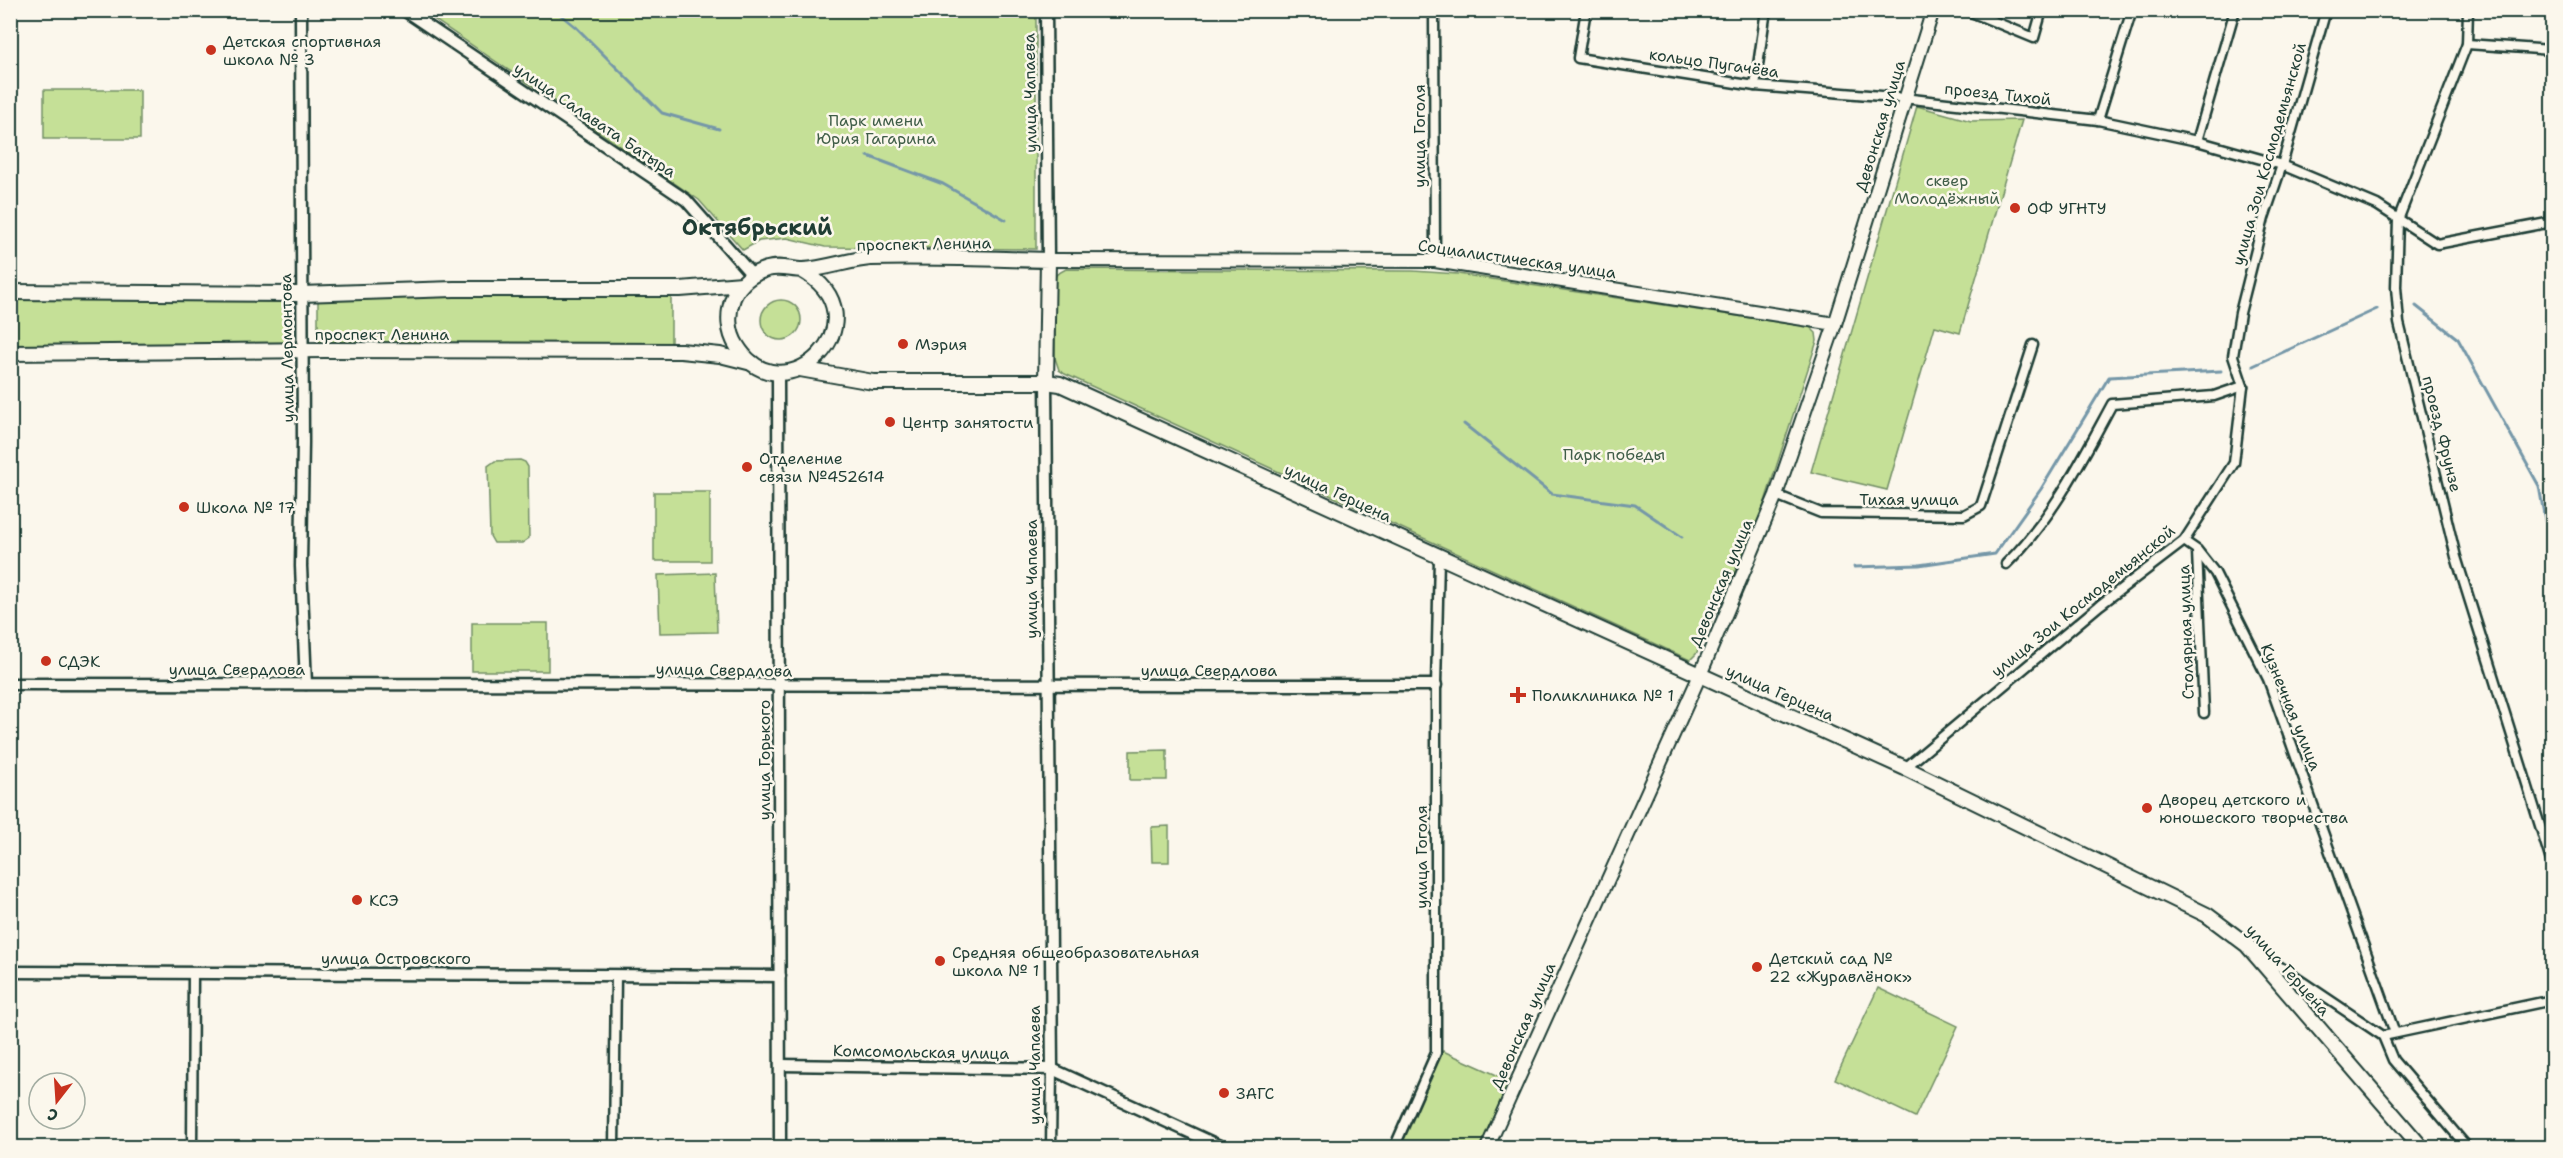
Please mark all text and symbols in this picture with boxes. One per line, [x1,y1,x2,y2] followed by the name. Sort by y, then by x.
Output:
[223,31,381,70] place label: Детская спортивная школа № 3
[1018,33,1042,153] street label: улица Чапаева
[2227,40,2311,268] street label: улица Зои Космодемьянской
[204,43,218,57] marker: Детская спортивная школа № 3
[1648,43,1780,83] street label: кольцо Пугачёва
[1850,57,1910,195] street label: Девонская улица
[510,58,680,182] street label: улица Салавата Батыра
[1944,78,2052,110] street label: проезд Тихой
[1409,84,1430,188] street label: улица Гоголя
[816,110,936,149] park label: Парк имени Юрия Гагарина
[1894,170,2000,209] park label: сквер Молодёжный
[2027,198,2106,219] place label: ОФ УГНТУ
[2008,201,2022,215] marker: ОФ УГНТУ
[682,213,832,242] district label: Октябрьский
[857,232,991,256] street label: проспект Ленина
[1417,235,1618,283] street label: Социалистическая улица
[275,273,299,423] street label: улица Лермонтова
[315,324,449,345] street label: проспект Ленина
[915,334,967,355] place label: Мэрия
[896,337,910,351] marker: Мэрия
[2417,374,2467,494] street label: проезд Фрунзе
[902,412,1033,433] place label: Центр занятости
[883,415,897,429] marker: Центр занятости
[1563,444,1665,465] park label: Парк победы
[759,448,884,487] place label: Отделение связи №452614
[1281,459,1395,527] street label: улица Герцена
[740,460,754,474] marker: Отделение связи №452614
[1859,489,1959,510] street label: Тихая улица
[196,497,295,518] place label: Школа № 17
[177,500,191,514] marker: Школа № 17
[1685,516,1757,650] street label: Девонская улица
[1021,519,1042,639] street label: улица Чапаева
[1987,520,2179,682] street label: улица Зои Космодемьянской
[2173,564,2199,700] street label: Столярная улица
[2256,640,2326,774] street label: Кузнечная улица
[58,651,101,672] place label: СДЭК
[39,654,53,668] marker: СДЭК
[656,658,793,682] street label: улица Свердлова
[169,659,305,680] street label: улица Свердлова
[1141,660,1277,681] street label: улица Свердлова
[1723,660,1837,726] street label: улица Герцена
[1532,685,1674,706] place label: Поликлиника № 1
[1509,686,1527,704] marker: Поликлиника № 1
[754,700,775,820] street label: улица Горького
[2159,789,2348,828] place label: Дворец детского и юношеского творчества
[2140,801,2154,815] marker: Дворец детского и юношеского творчества
[1411,805,1432,909] street label: улица Гоголя
[369,890,399,911] place label: КСЭ
[350,893,364,907] marker: КСЭ
[2241,920,2335,1020] street label: улица Герцена
[952,942,1200,981] place label: Средняя общеобразовательная школа № 1
[321,948,471,969] street label: улица Островского
[1769,948,1912,987] place label: Детский сад № 22 «Журавлёнок»
[933,954,947,968] marker: Средняя общеобразовательная школа № 1
[1486,959,1560,1093] street label: Девонская улица
[1750,960,1764,974] marker: Детский сад № 22 «Журавлёнок»
[1024,1005,1045,1125] street label: улица Чапаева
[833,1040,1009,1064] street label: Комсомольская улица
[27,1071,87,1131] north arrow
[1236,1083,1274,1104] place label: ЗАГС
[1217,1086,1231,1100] marker: ЗАГС
[45,1103,61,1126] text: С

